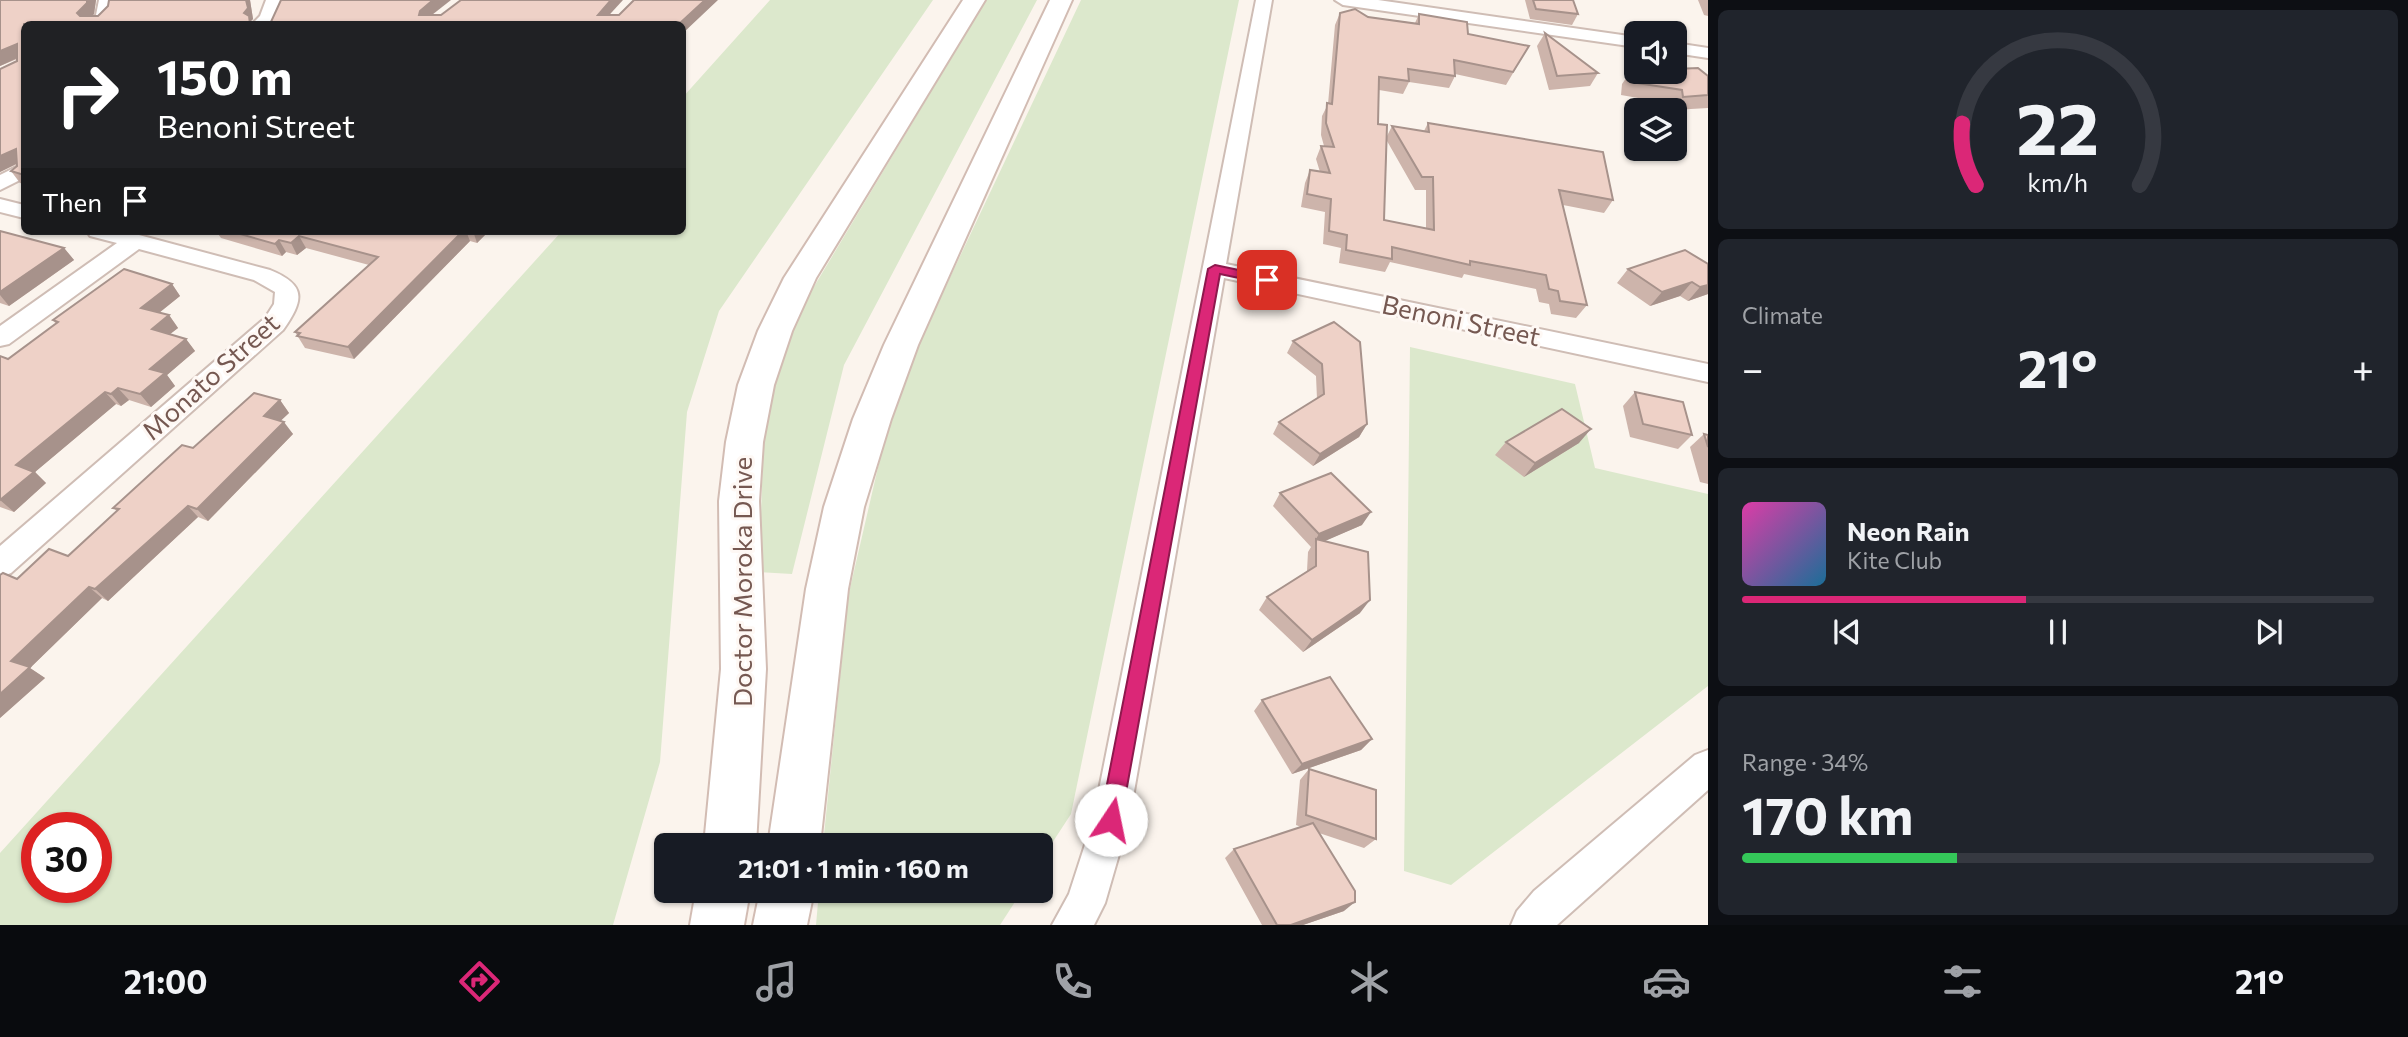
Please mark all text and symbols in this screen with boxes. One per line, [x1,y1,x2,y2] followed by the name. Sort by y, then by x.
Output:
[1624,21,1687,161] map controls
[1624,21,1687,84] button: sound
[157,45,292,105] text: 150 m
[42,49,133,140] icon: right
[2017,82,2099,171] text: 22
[1624,98,1687,161] button: layers
[157,105,355,145] text: Benoni Street
[2028,167,2088,197] text: km/h
[116,182,154,220] icon: arrive
[42,186,102,217] text: Then
[1237,250,1297,310] pin
[1248,261,1286,299] icon: arrive
[1379,288,1543,351] street label: Benoni Street
[1742,301,1823,329] text: Climate
[135,306,285,445] street label: Monato Street
[2018,335,2097,399] text: 21°
[1742,344,1764,391] text: −
[2352,344,2374,391] text: +
[726,457,757,707] street label: Doctor Moroka Drive
[1847,515,1970,546] text: Neon Rain
[1847,546,1942,574] text: Kite Club
[1828,613,1866,651] icon: previous
[2039,613,2077,651] icon: pause
[2250,613,2288,651] icon: next
[1742,748,1868,776] text: Range · 34%
[1742,782,1914,846] text: 170 km
[1074,783,1148,857] position arrow
[21,812,112,903] speed limit sign: 30
[738,852,969,883] text: 21:01 · 1 min · 160 m
[455,957,504,1006] icon: directions
[752,957,801,1006] icon: music
[1048,957,1097,1006] icon: phone
[1345,957,1394,1006] icon: climate
[1642,957,1691,1006] icon: car
[1938,957,1987,1006] icon: filters
[124,961,208,1001] text: 21:00
[2235,961,2284,1001] text: 21°

